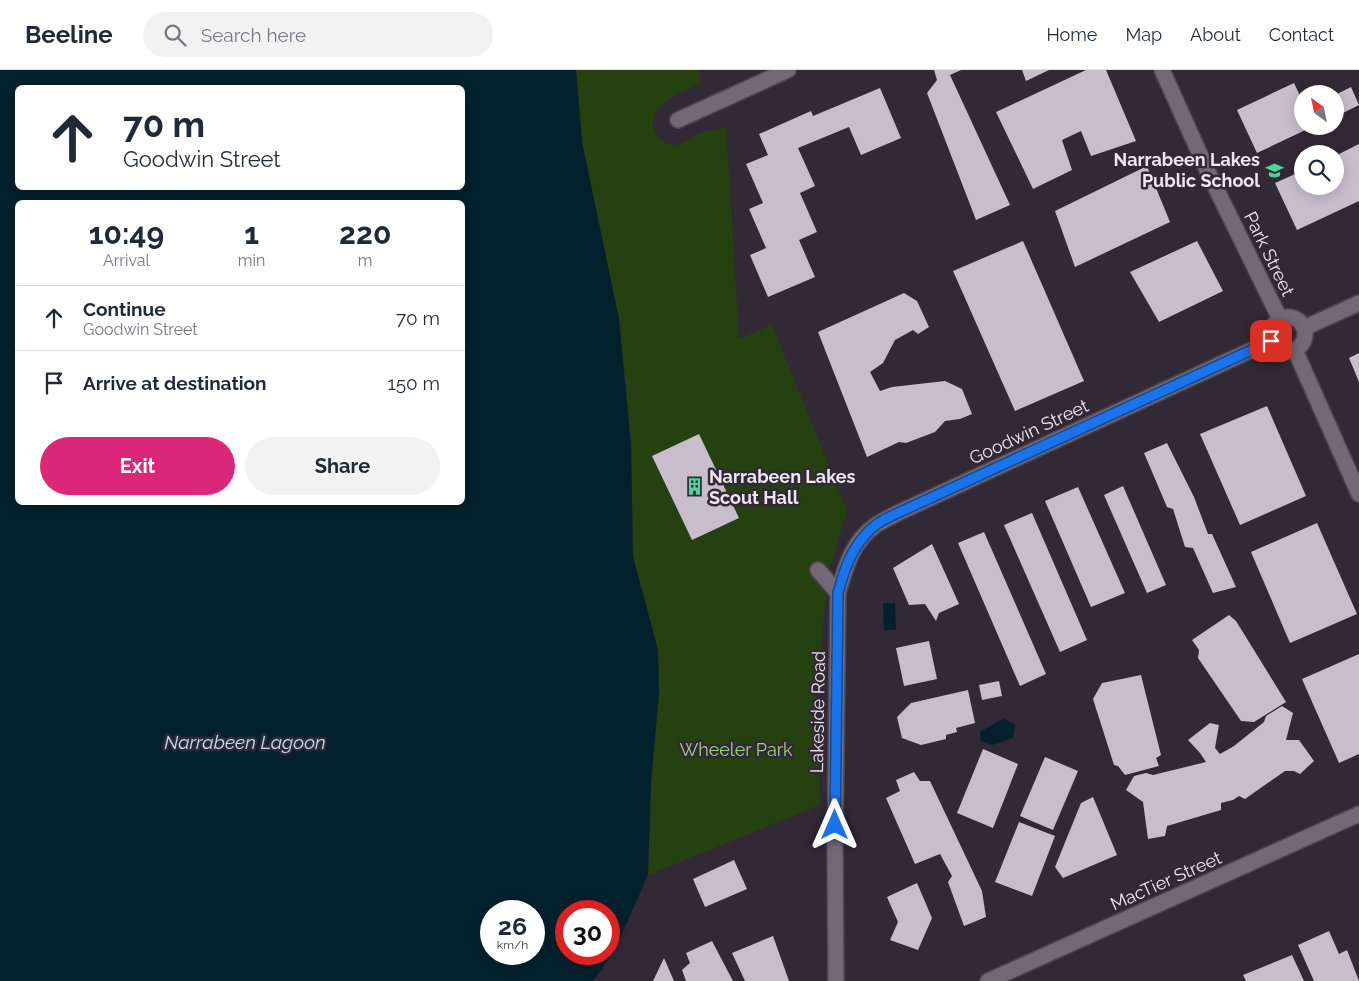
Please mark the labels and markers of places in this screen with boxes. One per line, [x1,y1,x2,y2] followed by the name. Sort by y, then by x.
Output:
[1114,149,1260,191] place label: Narrabeen Lakes Public School
[1264,160,1284,180] school or university icon: Narrabeen Lakes Public School
[1250,320,1292,362] pin
[709,466,856,508] place label: Narrabeen Lakes Scout Hall
[685,477,705,497] building icon: Narrabeen Lakes Scout Hall

